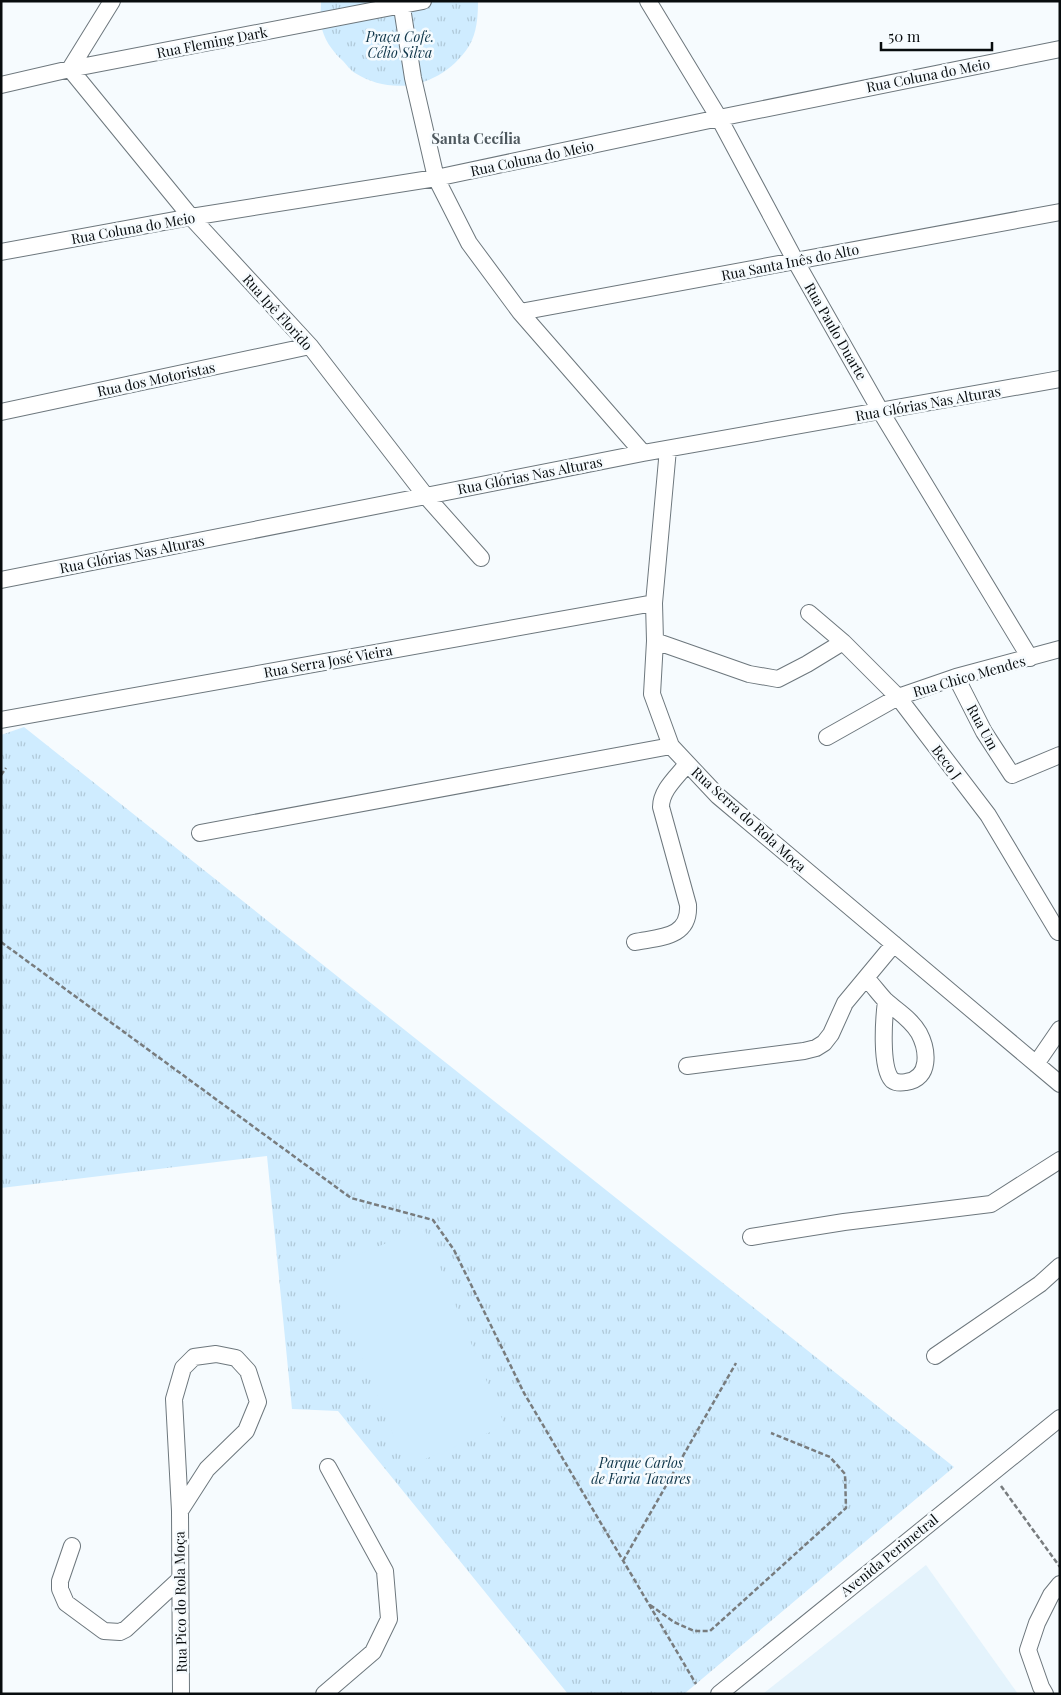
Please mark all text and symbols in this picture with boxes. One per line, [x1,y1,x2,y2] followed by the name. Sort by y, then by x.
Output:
[881,20,992,52] scale bar
[155,22,269,62] street label: Rua Fleming Dark
[888,26,921,46] text: 50 m
[365,27,434,62] park label: Praça Cofe. Célio Silva
[865,54,992,96] street label: Rua Coluna do Meio
[431,128,521,148] district label: Santa Cecília
[469,136,596,180] street label: Rua Coluna do Meio
[70,208,197,248] street label: Rua Coluna do Meio
[720,239,861,285] street label: Rua Santa Inês do Alto
[239,270,318,354] street label: Rua Ipê Florido
[800,279,872,383] street label: Rua Paulo Duarte
[95,357,217,401] street label: Rua dos Motoristas
[854,381,1002,425] street label: Rua Glórias Nas Alturas
[456,452,604,498] street label: Rua Glórias Nas Alturas
[58,531,206,577] street label: Rua Glórias Nas Alturas
[262,640,394,682] street label: Rua Serra José Vieira
[910,651,1028,701] street label: Rua Chico Mendes
[963,701,1004,754] street label: Rua Um
[928,741,966,783] street label: Beco J
[687,762,811,876] street label: Rua Serra do Rola Moça
[591,1453,691,1488] park label: Parque Carlos de Faria Tavares
[835,1510,942,1601] street label: Avenida Perimetral
[169,1531,191,1673] street label: Rua Pico do Rola Moça

